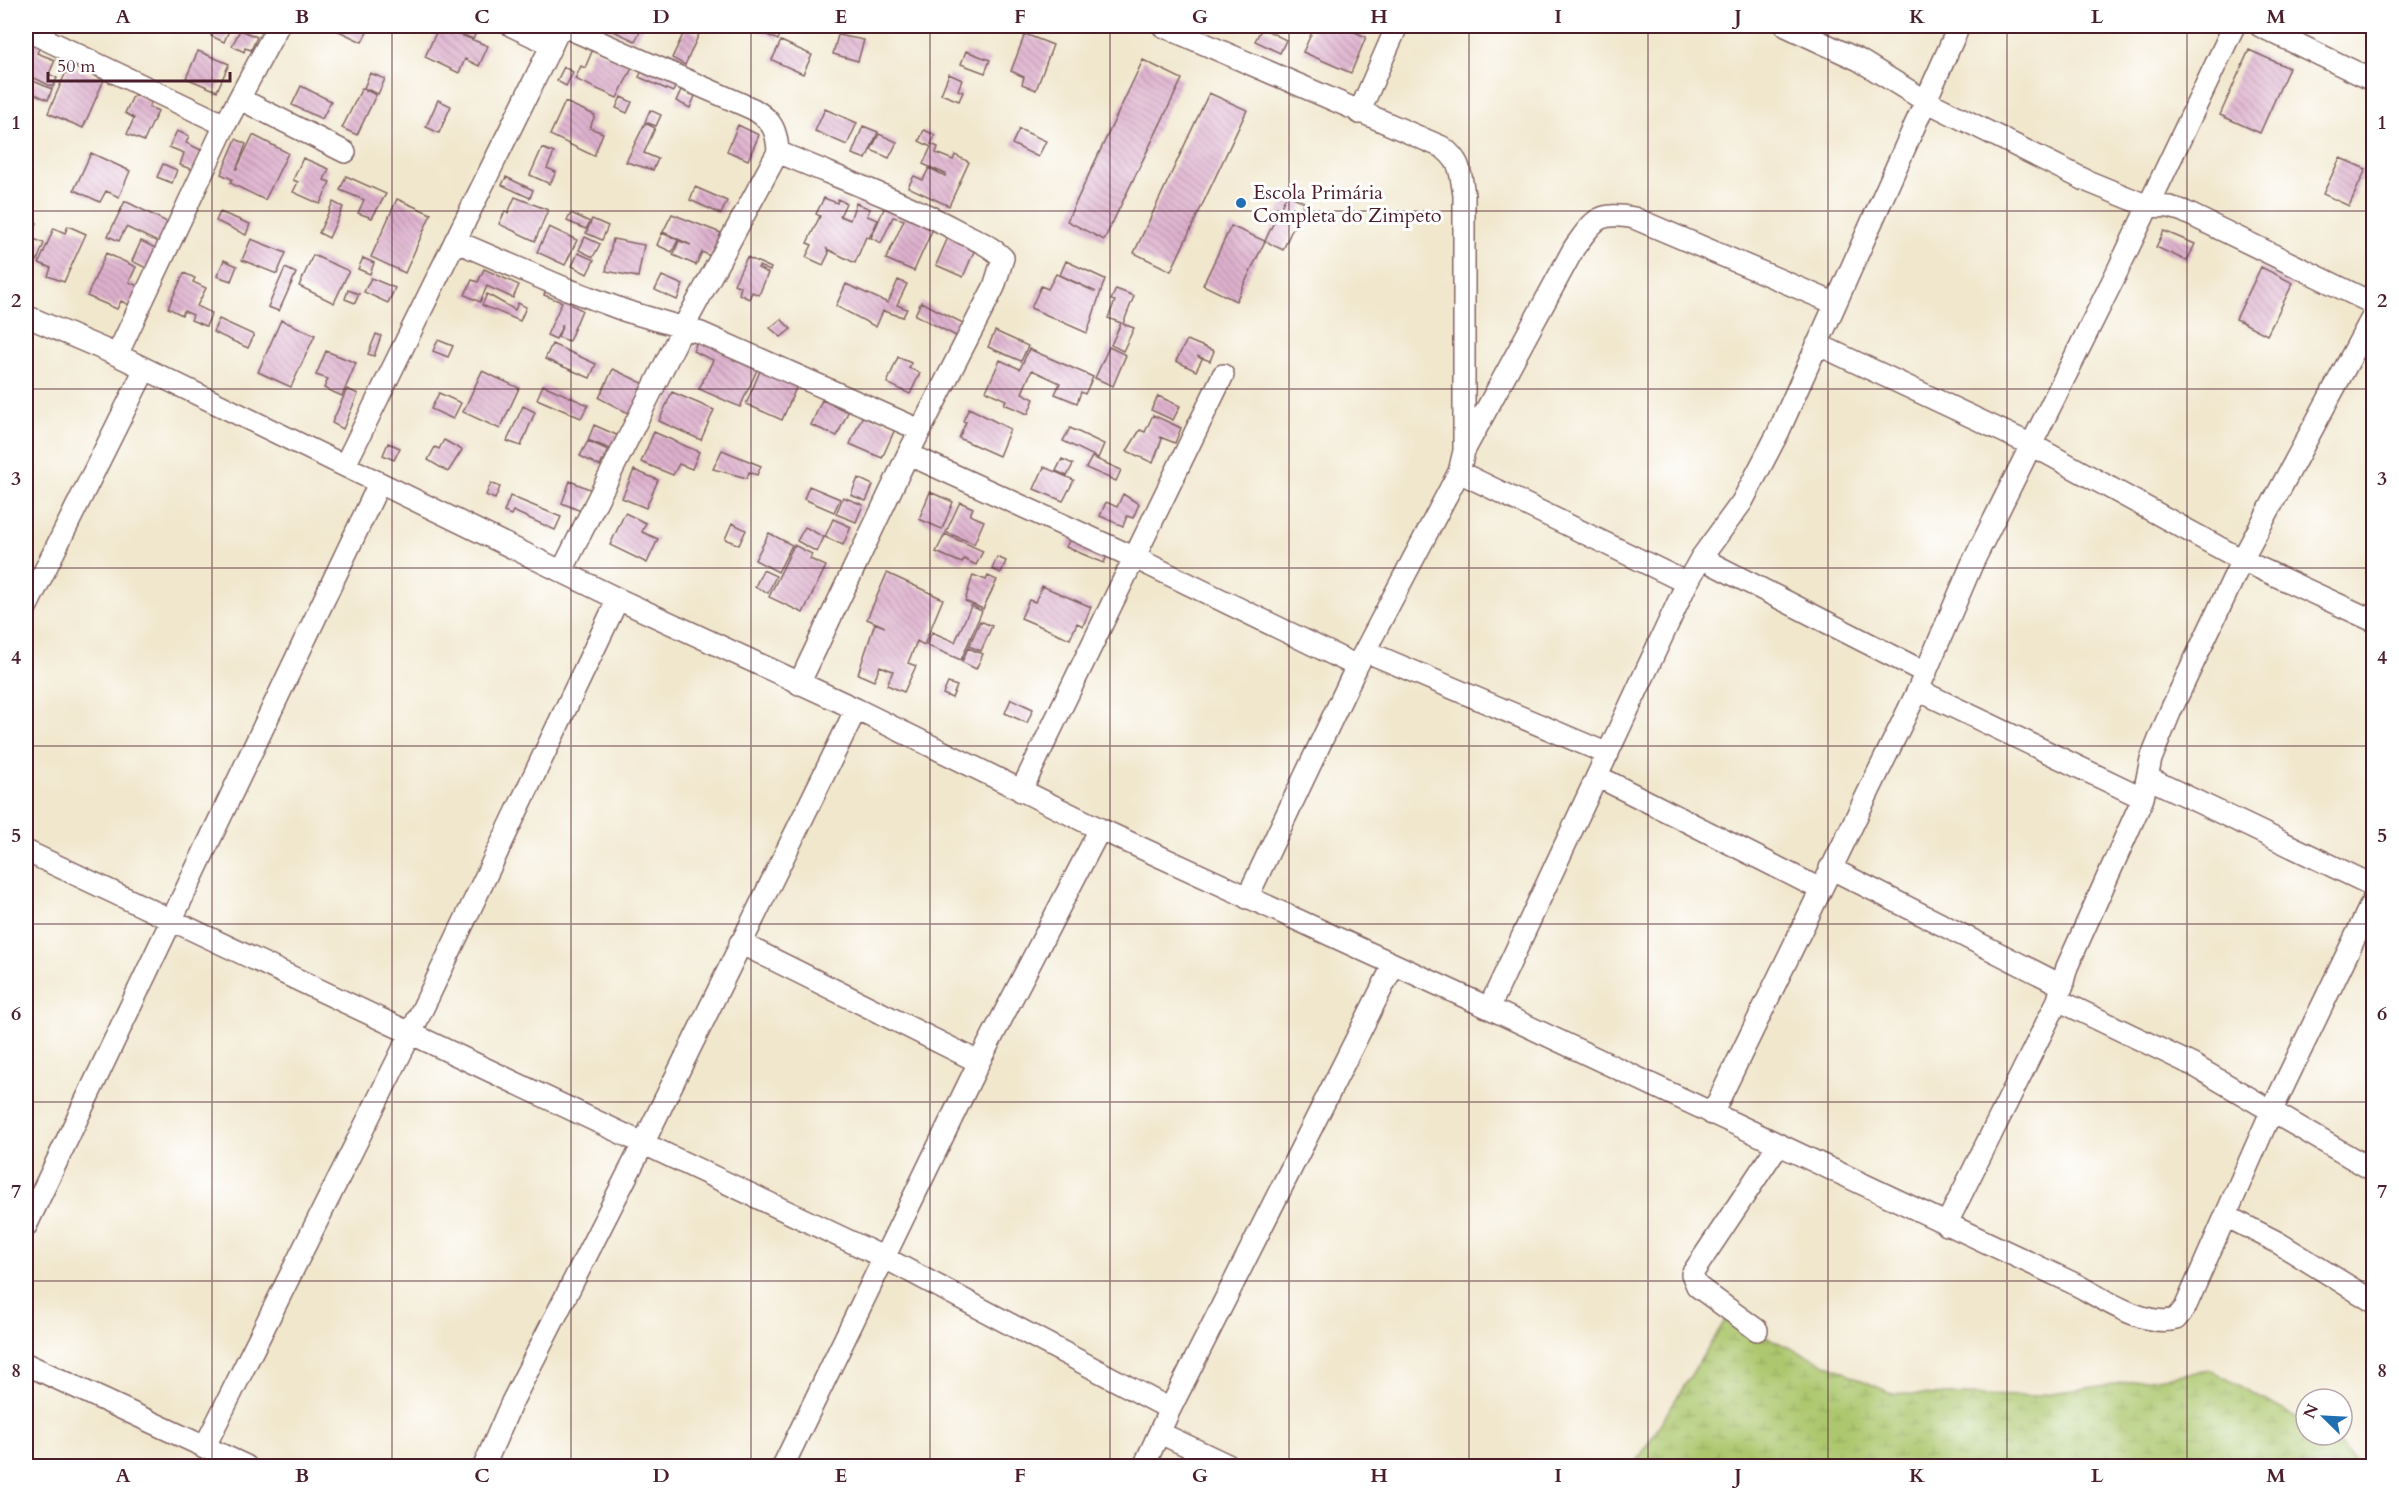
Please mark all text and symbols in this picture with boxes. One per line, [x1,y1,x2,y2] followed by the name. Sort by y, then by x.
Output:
[115,3,131,30] text: A
[295,3,309,30] text: B
[474,3,490,30] text: C
[652,3,670,30] text: D
[835,3,847,30] text: E
[1014,3,1026,30] text: F
[1192,3,1208,30] text: G
[1370,3,1388,30] text: H
[1554,3,1562,30] text: I
[1731,3,1742,30] text: J
[1909,3,1926,30] text: K
[2091,3,2104,30] text: L
[2266,3,2286,30] text: M
[48,45,230,83] scale bar
[57,54,96,79] text: 50 m
[11,109,21,136] text: 1
[2377,109,2387,136] text: 1
[1253,179,1442,229] place label: Escola Primária Completa do Zimpeto
[1234,196,1248,210] marker: Escola Primária Completa do Zimpeto
[11,287,21,314] text: 2
[2377,287,2387,314] text: 2
[11,465,21,492] text: 3
[2377,465,2387,492] text: 3
[11,644,21,671] text: 4
[2377,644,2387,671] text: 4
[11,822,21,849] text: 5
[2377,822,2387,849] text: 5
[11,1000,21,1027] text: 6
[2377,1000,2387,1027] text: 6
[11,1178,21,1205] text: 7
[2377,1178,2387,1205] text: 7
[11,1357,21,1384] text: 8
[2377,1357,2387,1384] text: 8
[2294,1387,2354,1447] north arrow
[2298,1400,2324,1422] text: N
[115,1462,131,1489] text: A
[295,1462,309,1489] text: B
[474,1462,490,1489] text: C
[652,1462,670,1489] text: D
[835,1462,847,1489] text: E
[1014,1462,1026,1489] text: F
[1192,1462,1208,1489] text: G
[1370,1462,1388,1489] text: H
[1554,1462,1562,1489] text: I
[1731,1462,1742,1489] text: J
[1909,1462,1926,1489] text: K
[2091,1462,2104,1489] text: L
[2266,1462,2286,1489] text: M

